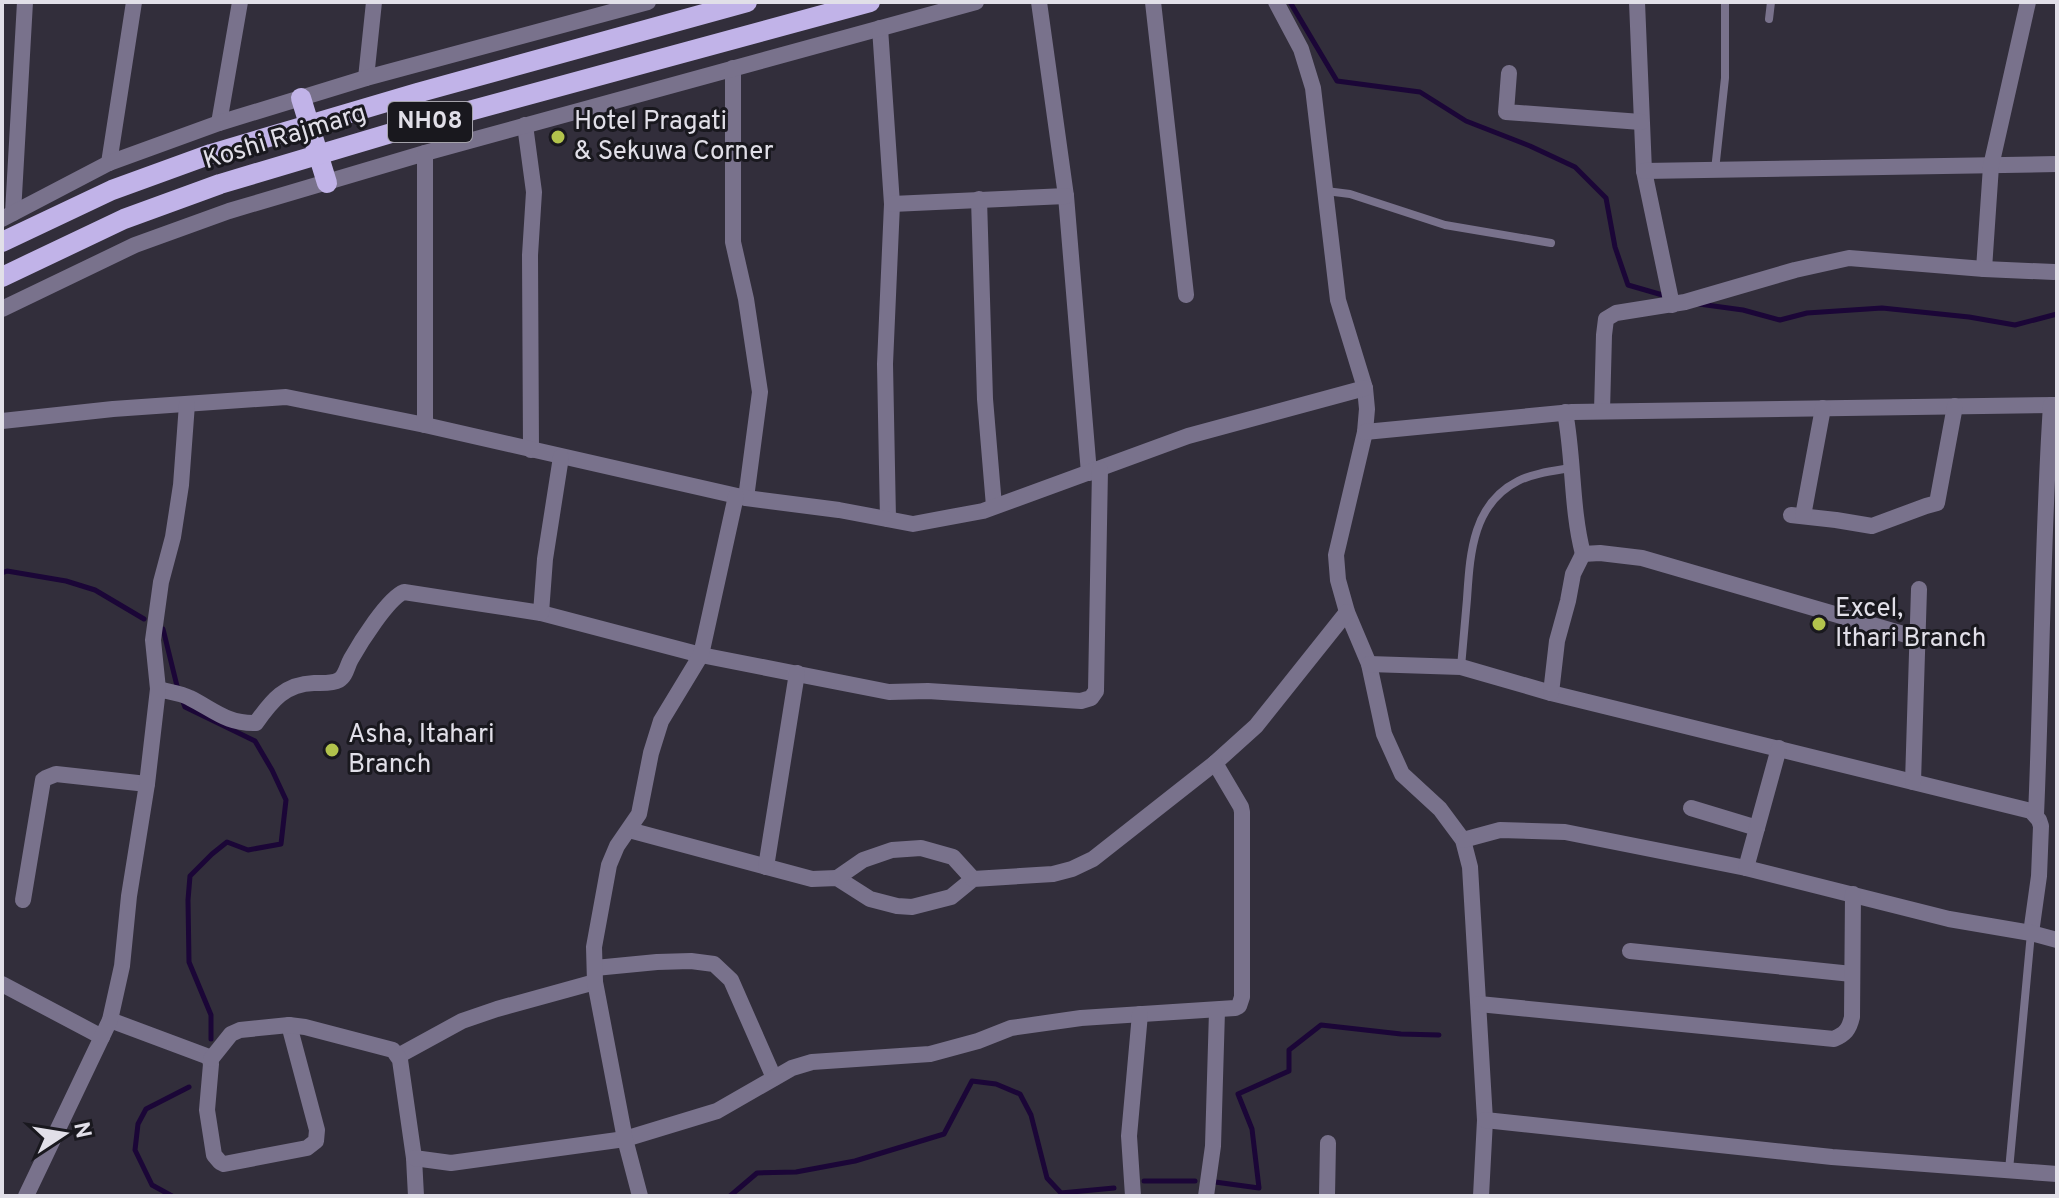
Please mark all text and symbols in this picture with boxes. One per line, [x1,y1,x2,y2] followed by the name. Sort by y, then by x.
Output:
[200,98,370,178] street label: Koshi Rajmarg
[388,102,472,142] road number: NH08
[574,106,774,169] place label: Hotel Pragati & Sekuwa Corner
[549,128,567,146] marker: Hotel Pragati & Sekuwa Corner
[1835,593,1987,656] place label: Excel, Ithari Branch
[1810,615,1828,633] marker: Excel, Ithari Branch
[348,719,495,782] place label: Asha, Itahari Branch
[323,741,341,759] marker: Asha, Itahari Branch
[24,1094,104,1174] north arrow
[66,1120,96,1141] text: N

